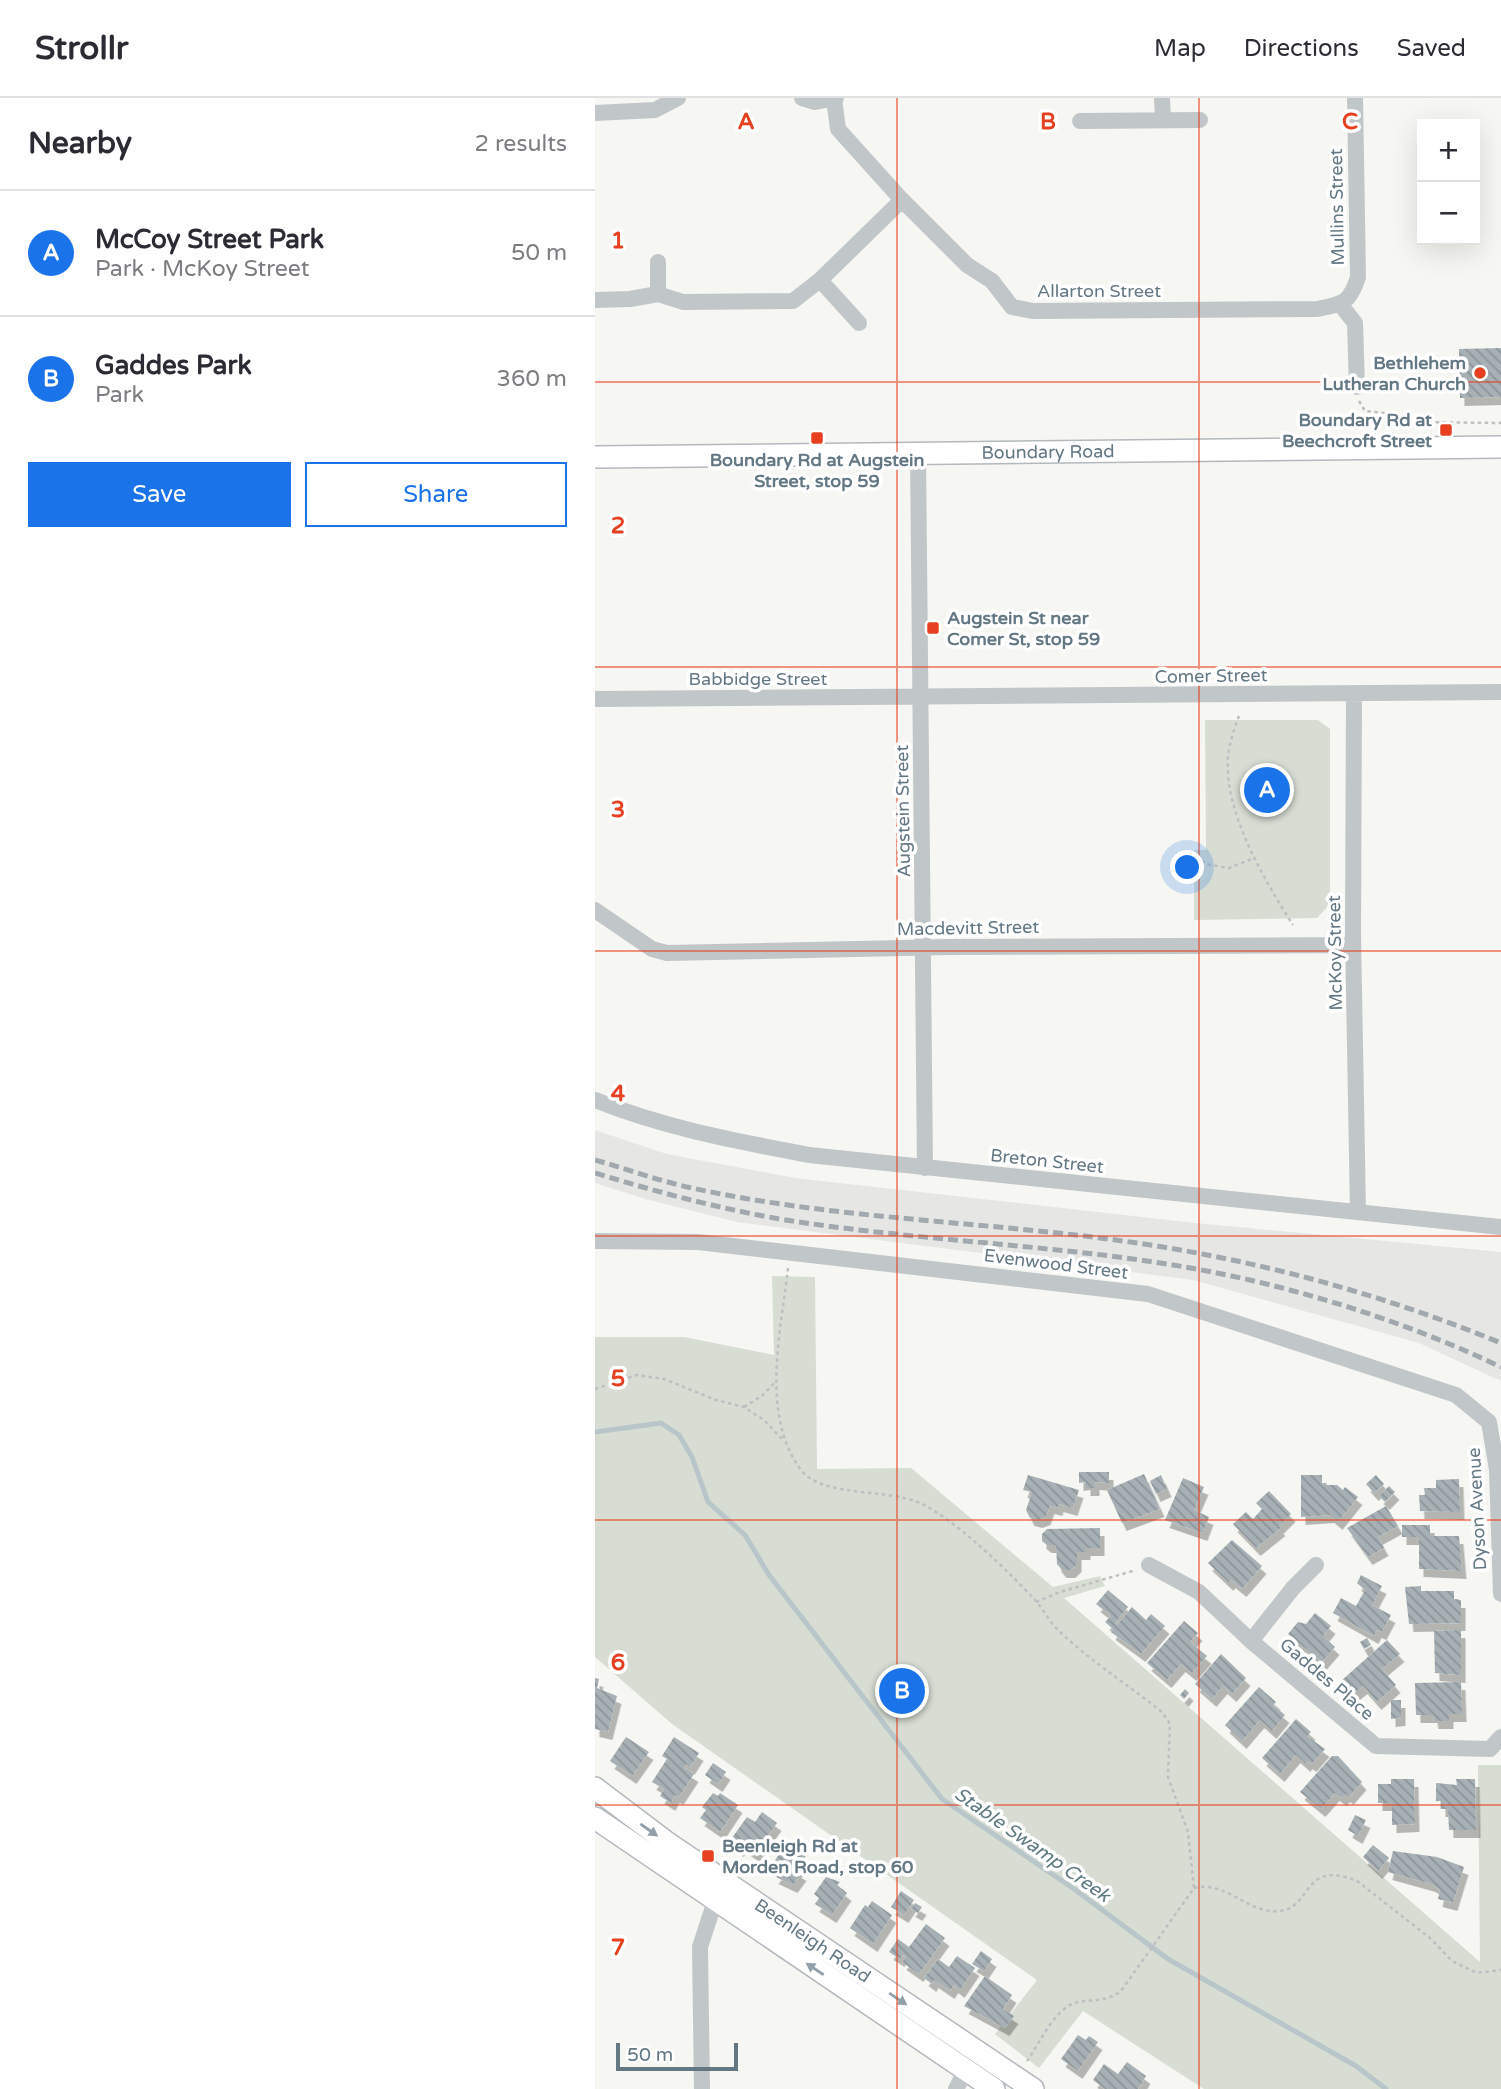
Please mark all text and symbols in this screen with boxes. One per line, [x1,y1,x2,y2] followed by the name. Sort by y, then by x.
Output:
[35,29,129,68] text: Strollr
[1154,34,1206,63] text: Map
[1244,34,1359,63] text: Directions
[1397,34,1466,63] text: Saved
[737,108,755,136] text: A
[1040,108,1056,136] text: B
[1342,108,1358,136] text: C
[1417,119,1480,245] map controls
[1417,119,1480,182] button: +
[28,125,132,162] text: Nearby
[474,130,567,158] text: 2 results
[1325,148,1349,266] street label: Mullins Street
[1417,182,1480,245] button: −
[95,224,324,255] text: McCoy Street Park
[611,227,625,255] text: 1
[42,239,60,267] text: A
[511,239,567,267] text: 50 m
[95,255,310,283] text: Park · McKoy Street
[1037,280,1161,302] street label: Allarton Street
[95,350,252,381] text: Gaddes Park
[1322,352,1466,395] place label: Bethlehem Lutheran Church
[43,365,59,393] text: B
[497,365,567,393] text: 360 m
[1472,365,1488,381] marker: Bethlehem Lutheran Church
[95,381,144,409] text: Park
[1282,409,1432,452] place label: Boundary Rd at Beechcroft Street
[1438,422,1454,438] marker: Boundary Rd at Beechcroft Street
[809,430,825,446] marker: Boundary Rd at Augstein Street, stop 59
[981,440,1115,464] street label: Boundary Road
[710,449,924,492] place label: Boundary Rd at Augstein Street, stop 59
[28,462,291,527] button: Save
[305,462,567,527] button: Share
[611,512,625,540] text: 2
[947,607,1100,650] place label: Augstein St near Comer St, stop 59
[925,620,941,636] marker: Augstein St near Comer St, stop 59
[1154,664,1268,688] street label: Comer Street
[689,668,828,690] street label: Babbidge Street
[891,744,915,877] street label: Augstein Street
[1244,764,1290,816] pin: A
[611,796,625,824] text: 3
[1170,850,1204,884] your location
[1323,895,1347,1011] street label: McKoy Street
[897,916,1039,940] street label: Macdevitt Street
[611,1080,626,1108] text: 4
[989,1144,1105,1178] street label: Breton Street
[983,1244,1129,1284] street label: Evenwood Street
[611,1365,625,1393] text: 5
[1463,1447,1491,1571] street label: Dyson Avenue
[1275,1633,1379,1725] street label: Gaddes Place
[611,1649,625,1677] text: 6
[879,1665,925,1717] pin: B
[950,1783,1116,1908] water label: Stable Swamp Creek
[640,1822,658,1836] one-way arrow
[722,1835,913,1878] place label: Beenleigh Rd at Morden Road, stop 60
[700,1848,716,1864] marker: Beenleigh Rd at Morden Road, stop 60
[750,1894,875,1988] street label: Beenleigh Road
[611,1934,625,1962] text: 7
[806,1962,824,1976] one-way arrow
[889,1992,907,2006] one-way arrow
[616,2040,739,2072] scale bar
[627,2044,673,2066] text: 50 m

